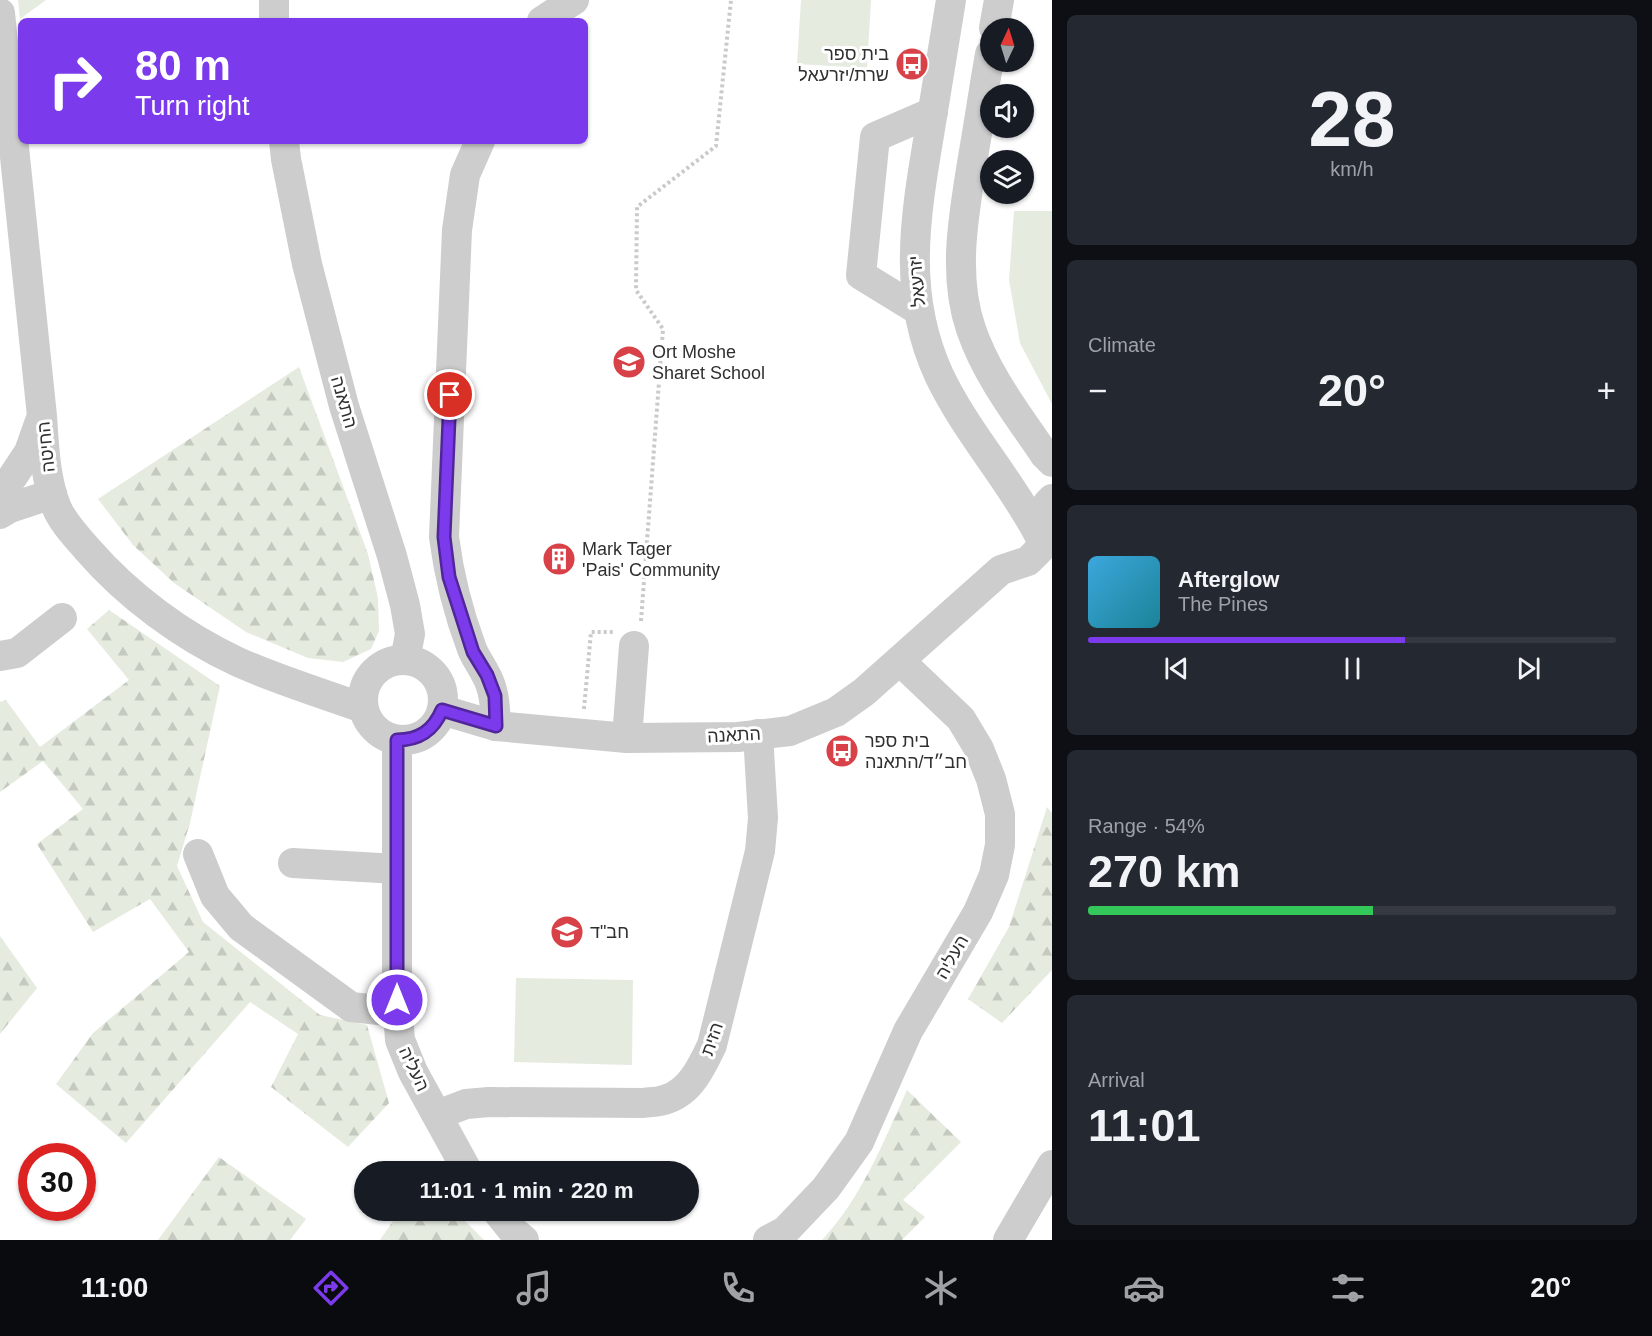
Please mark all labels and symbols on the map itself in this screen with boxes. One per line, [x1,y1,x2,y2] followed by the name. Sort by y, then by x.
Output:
[980,18,1034,72] north arrow
[798,44,889,85] place label: בית ספר שרת/יזרעאל
[894,46,930,82] bus stop icon: בית ספר שרת/יזרעאל
[905,255,929,307] street label: יזרעאל
[652,342,765,383] place label: Ort Moshe Sharet School
[611,344,647,380] school or university icon: Ort Moshe Sharet School
[424,369,475,420] pin
[327,373,361,431] street label: התאנה
[33,421,59,473] street label: החיטה
[582,539,720,580] place label: Mark Tager 'Pais' Community
[541,541,577,577] building icon: Mark Tager 'Pais' Community
[707,724,761,746] street label: התאנה
[865,731,967,772] place label: בית ספר חב״ד/התאנה
[824,733,860,769] bus stop icon: בית ספר חב״ד/התאנה
[549,914,585,950] school or university icon: חב"ד
[590,922,629,942] place label: חב"ד
[932,932,972,982] street label: העליה
[365,968,429,1032] position arrow
[697,1020,727,1058] street label: הזית
[395,1043,433,1095] street label: העליה
[18,1143,96,1221] speed limit sign: 30

